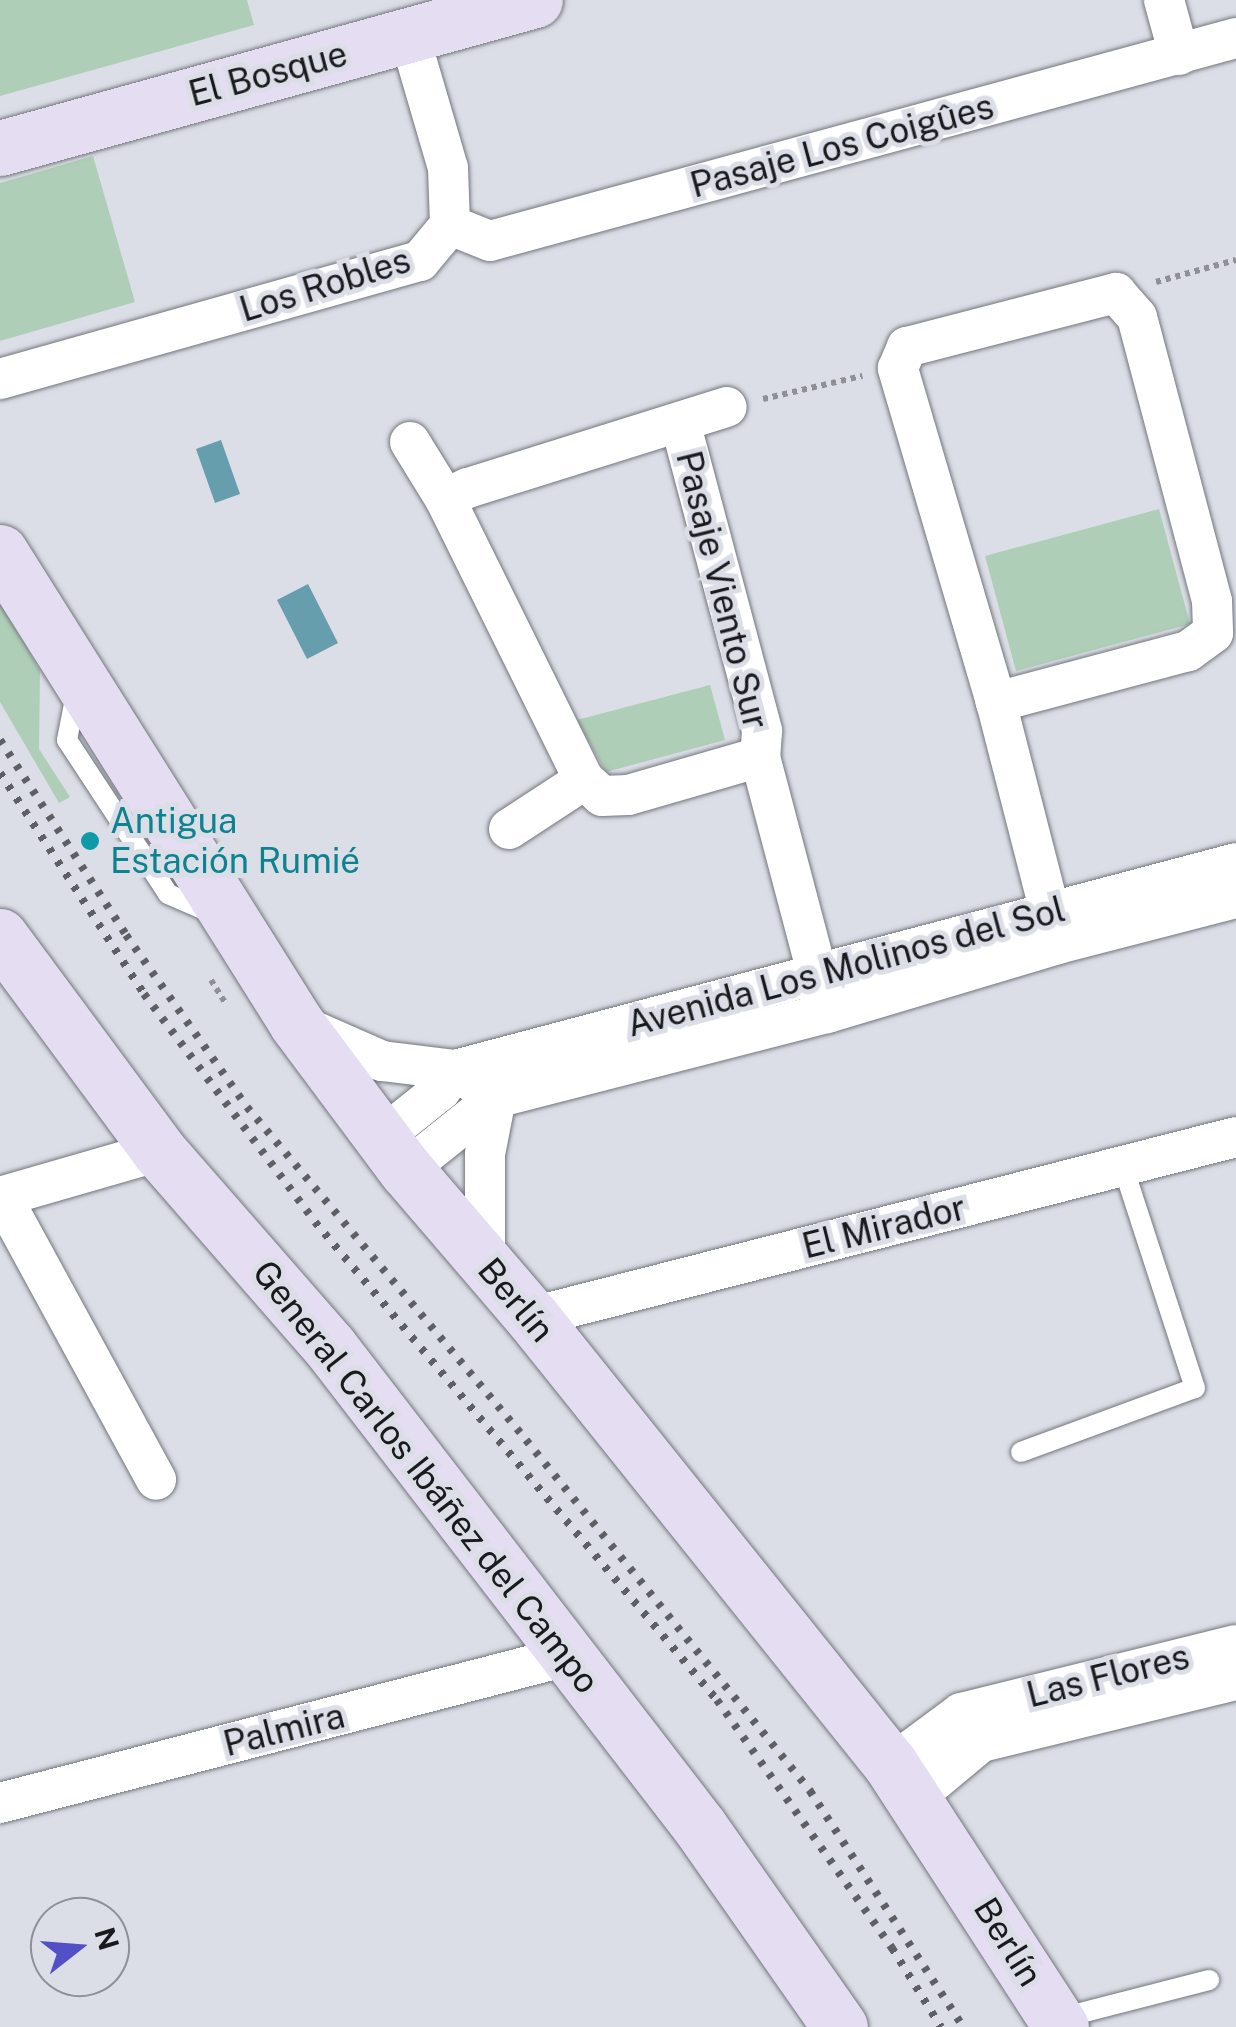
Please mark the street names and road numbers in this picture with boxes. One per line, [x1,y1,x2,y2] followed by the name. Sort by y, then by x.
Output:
[184,33,352,115] street label: El Bosque
[686,85,998,207] street label: Pasaje Los Coigûes
[235,239,415,331] street label: Los Robles
[667,446,777,734] street label: Pasaje Viento Sur
[622,888,1070,1046] street label: Avenida Los Molinos del Sol
[798,1186,970,1268] street label: El Mirador
[469,1250,563,1350] street label: Berlín
[244,1252,608,1702] street label: General Carlos Ibáñez del Campo
[1022,1636,1194,1716] street label: Las Flores
[219,1695,349,1765] street label: Palmira
[965,1890,1051,1994] street label: Berlín

